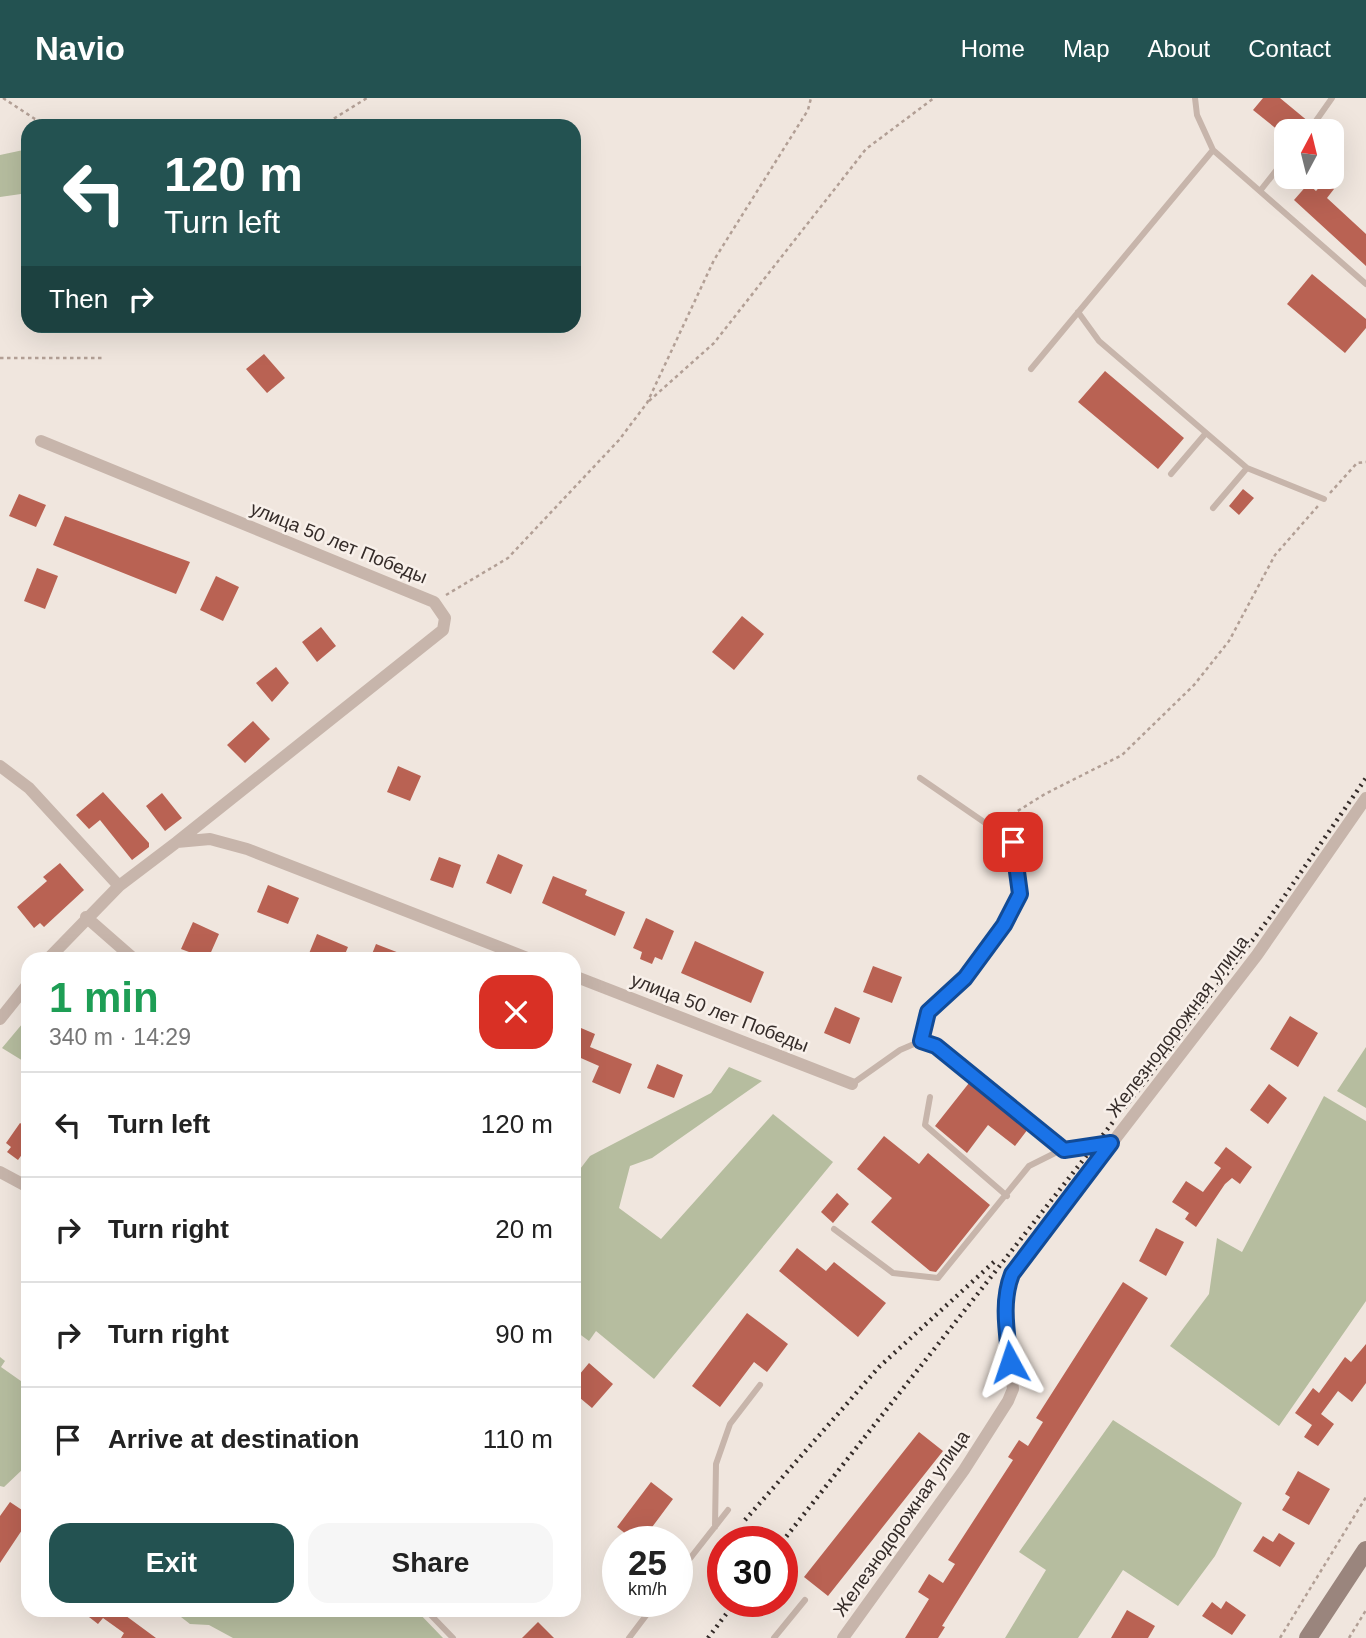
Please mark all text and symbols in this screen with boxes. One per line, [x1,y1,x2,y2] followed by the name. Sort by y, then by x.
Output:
[35,30,125,67] text: Navio
[961,35,1025,62] text: Home
[1063,35,1110,62] text: Map
[1148,35,1210,62] text: About
[1248,35,1331,62] text: Contact
[1274,119,1344,189] north arrow
[1274,119,1344,189] map controls
[49,147,140,238] icon: left
[164,147,303,201] text: 120 m
[164,204,280,240] text: Turn left
[122,280,160,318] icon: right
[49,284,108,314] text: Then
[247,497,430,588] street label: улица 50 лет Победы
[983,812,1043,872] pin
[994,823,1032,861] icon: arrive
[1102,931,1253,1121] street label: Железнодорожная улица
[628,969,812,1056] street label: улица 50 лет Победы
[49,974,159,1021] text: 1 min
[479,975,553,1049] button: close
[49,1024,191,1050] text: 340 m · 14:29
[49,1106,87,1144] icon: left
[108,1109,210,1139] text: Turn left
[481,1109,553,1139] text: 120 m
[49,1211,87,1249] icon: right
[108,1214,229,1244] text: Turn right
[495,1214,553,1244] text: 20 m
[49,1316,87,1354] icon: right
[108,1319,229,1349] text: Turn right
[495,1319,553,1349] text: 90 m
[973,1325,1047,1399] position arrow
[49,1421,87,1459] icon: arrive
[108,1424,359,1454] text: Arrive at destination
[483,1424,553,1454] text: 110 m
[829,1426,974,1620] street label: Железнодорожная улица
[49,1523,294,1603] button: Exit
[308,1523,553,1603] button: Share
[707,1526,798,1617] speed limit sign: 30
[628,1543,667,1582] text: 25
[628,1579,667,1599] text: km/h

